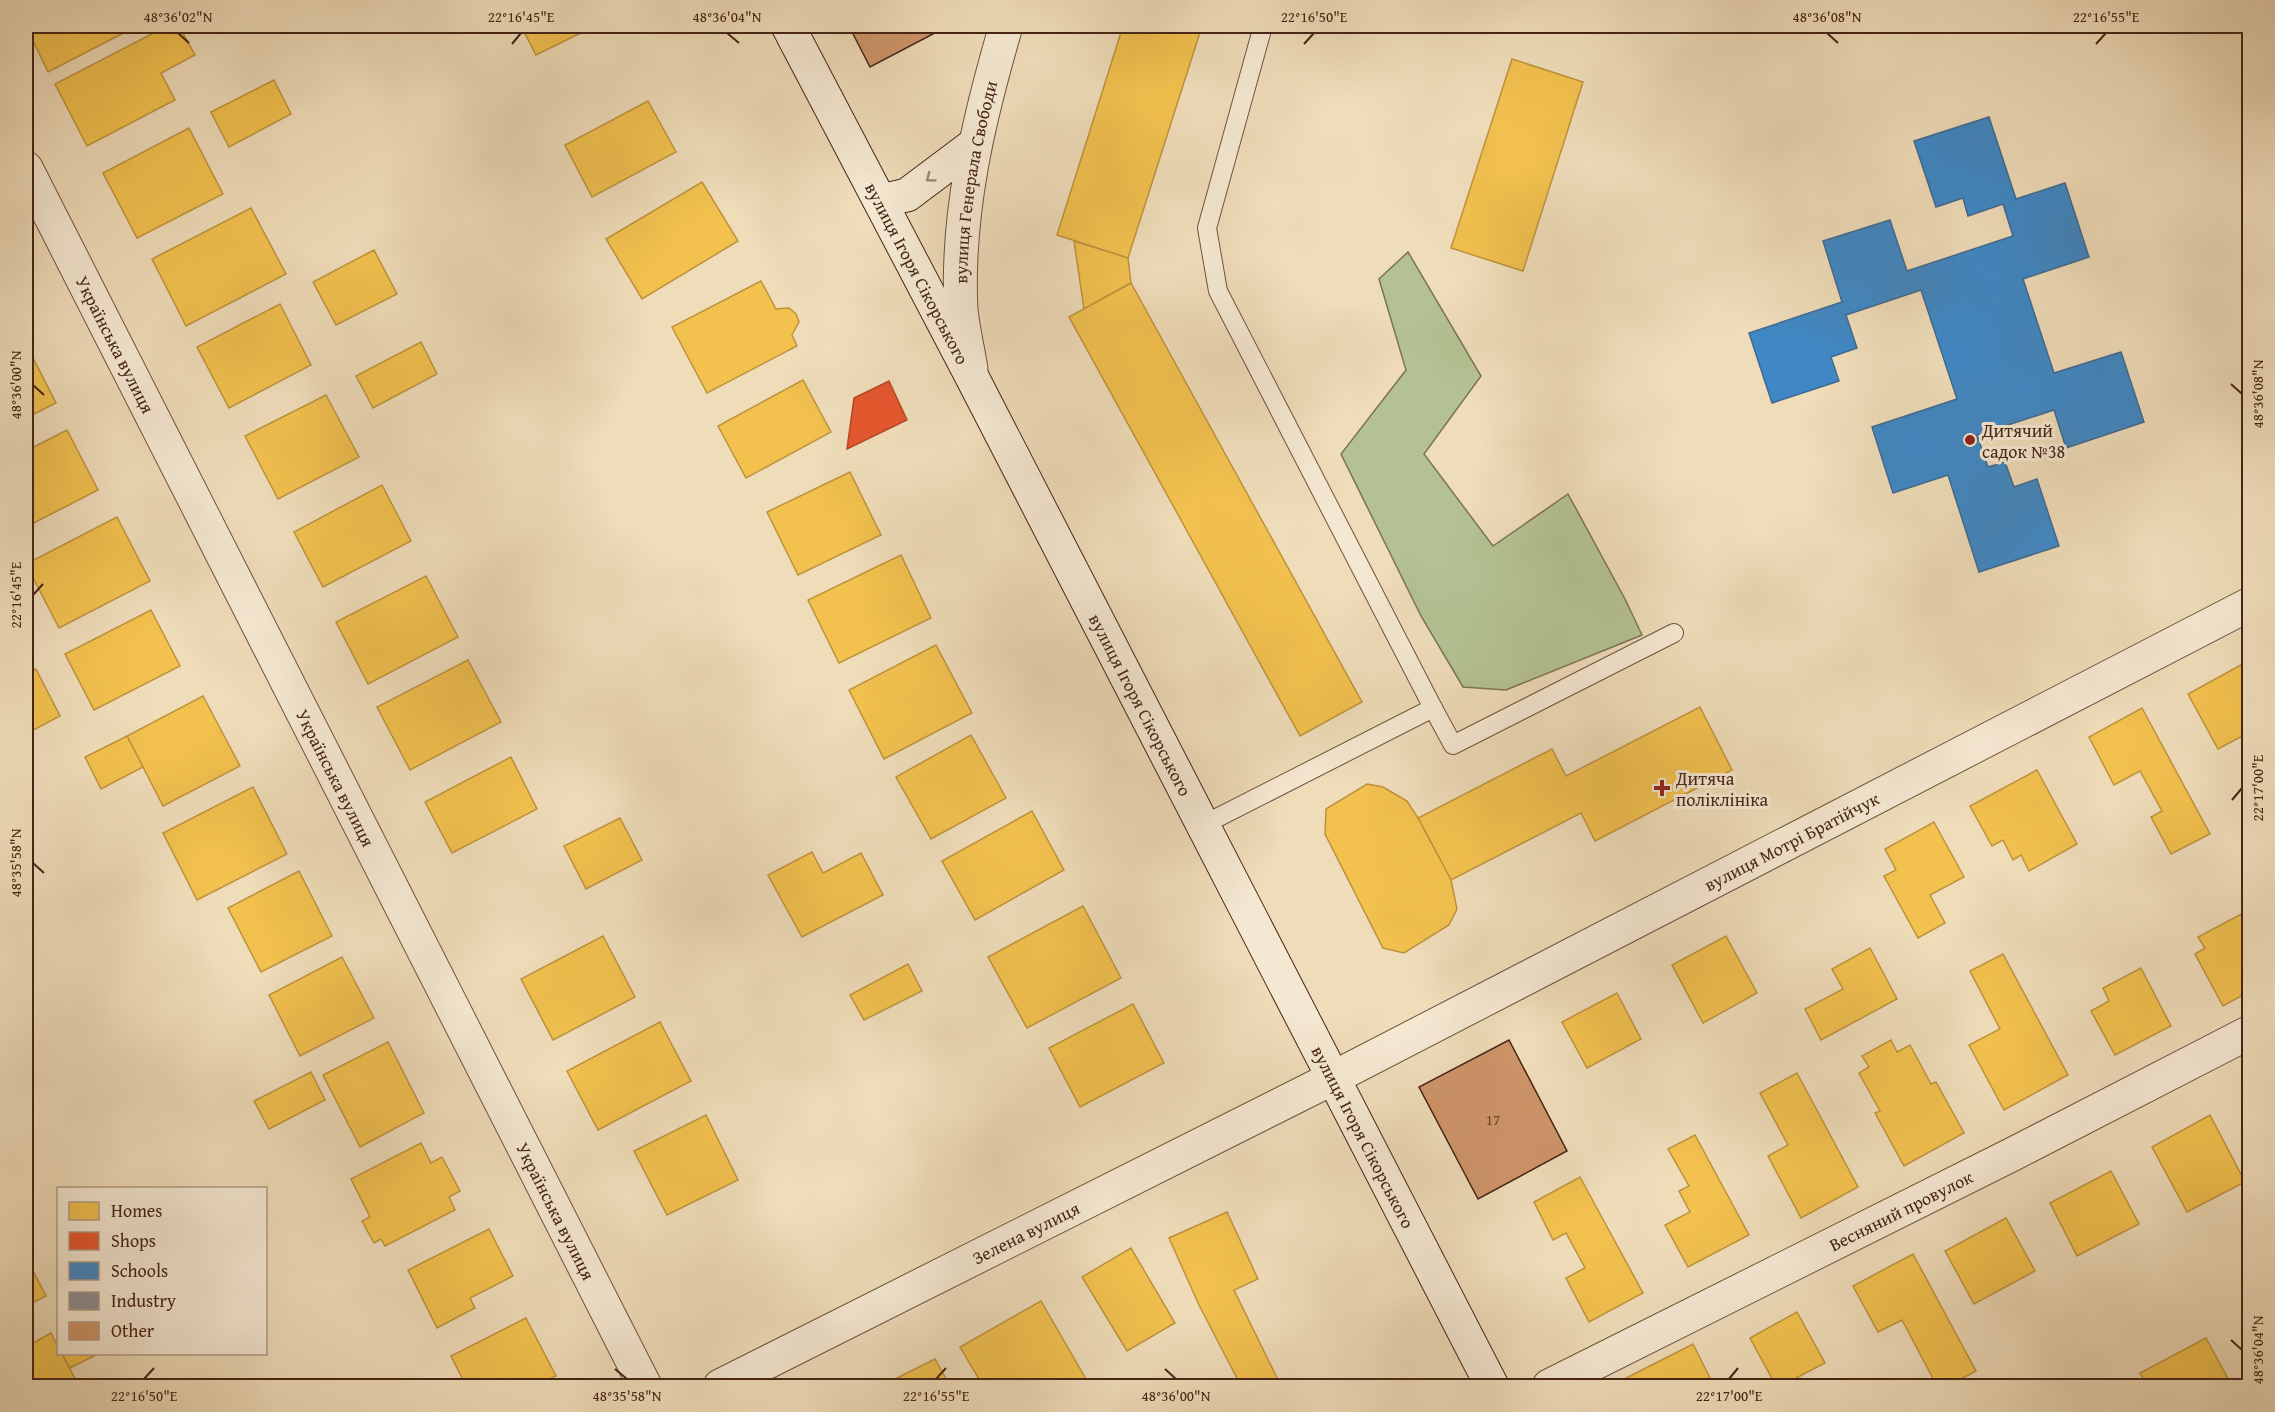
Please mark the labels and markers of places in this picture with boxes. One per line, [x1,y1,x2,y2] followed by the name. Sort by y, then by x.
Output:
[1981,417,2065,465] place label: Дитячий садок №38
[1963,433,1977,447] marker: Дитячий садок №38
[1675,765,1769,813] place label: Дитяча поліклініка
[1653,779,1671,797] marker: Дитяча поліклініка

